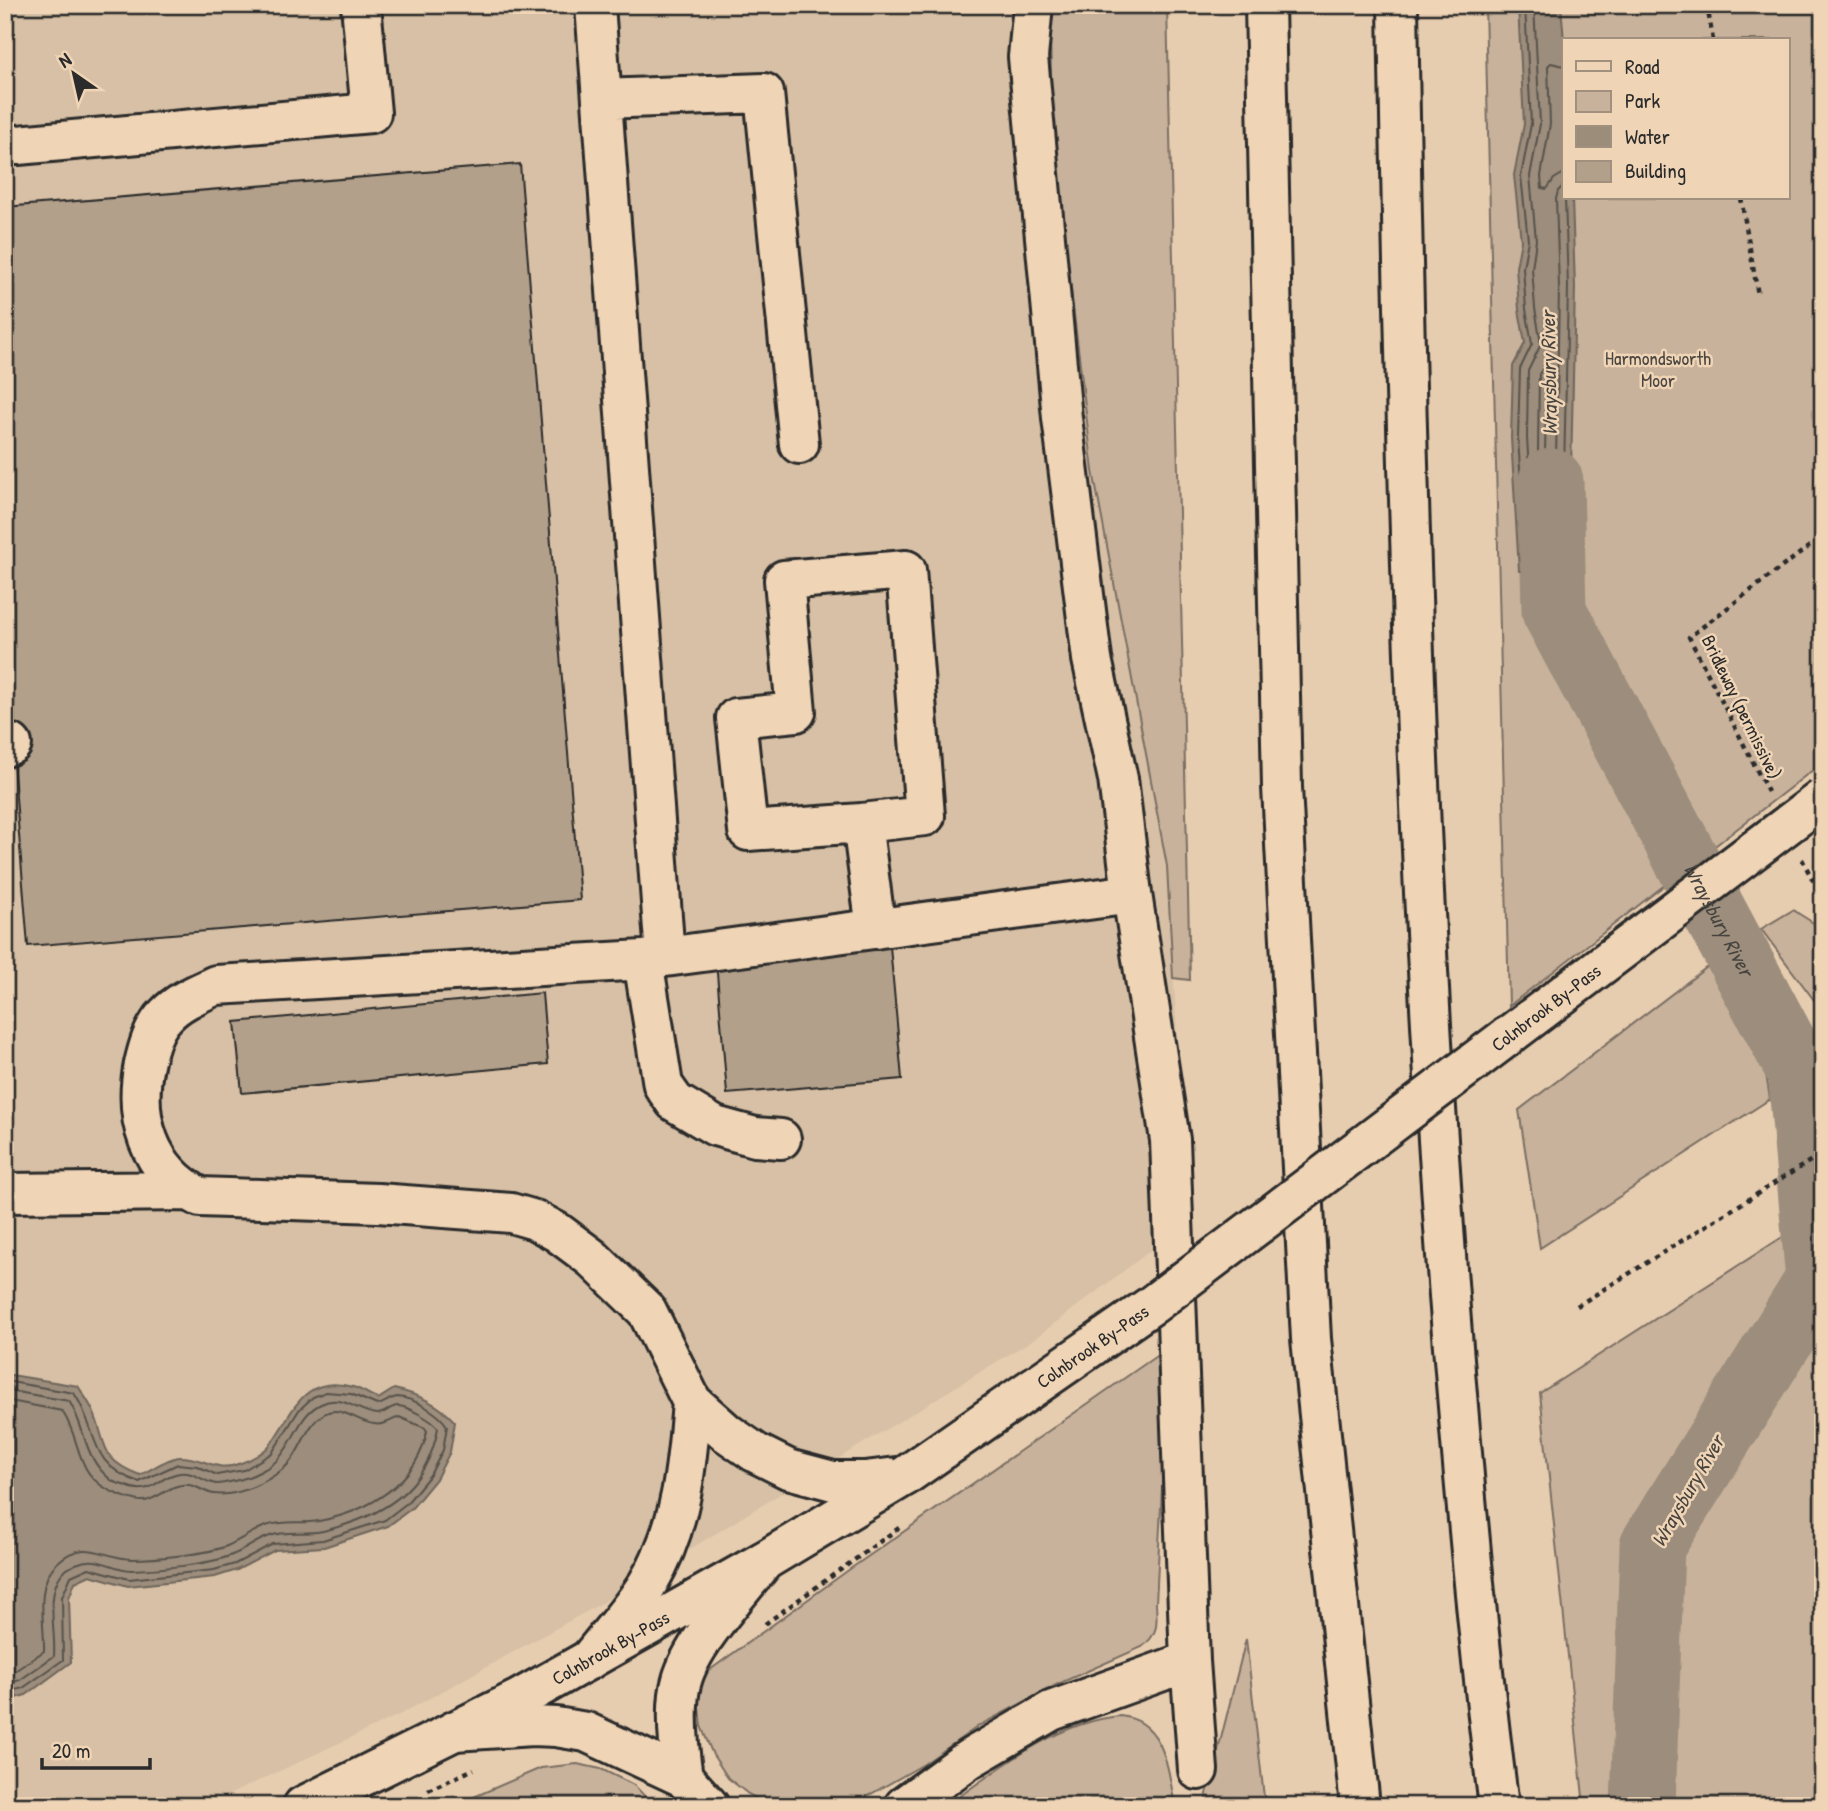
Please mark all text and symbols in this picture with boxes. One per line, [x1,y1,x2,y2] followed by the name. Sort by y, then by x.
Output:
[38,38,108,108] north arrow
[1562,38,1790,200] legend
[53,46,76,74] text: N
[1625,52,1659,81] text: Road
[1625,86,1660,115] text: Park
[1625,122,1670,151] text: Water
[1625,156,1686,185] text: Building
[1533,308,1564,435] water label: Wraysbury River
[1605,345,1711,393] park label: Harmondsworth Moor
[1696,631,1788,783] street label: Bridleway (permissive)
[1677,858,1762,984] water label: Wraysbury River
[1486,958,1606,1057] street label: Colnbrook By-Pass
[1031,1298,1154,1394] street label: Colnbrook By-Pass
[1644,1427,1733,1552] water label: Wraysbury River
[547,1604,674,1691] street label: Colnbrook By-Pass
[42,1727,150,1771] scale bar
[52,1736,90,1765] text: 20 m

